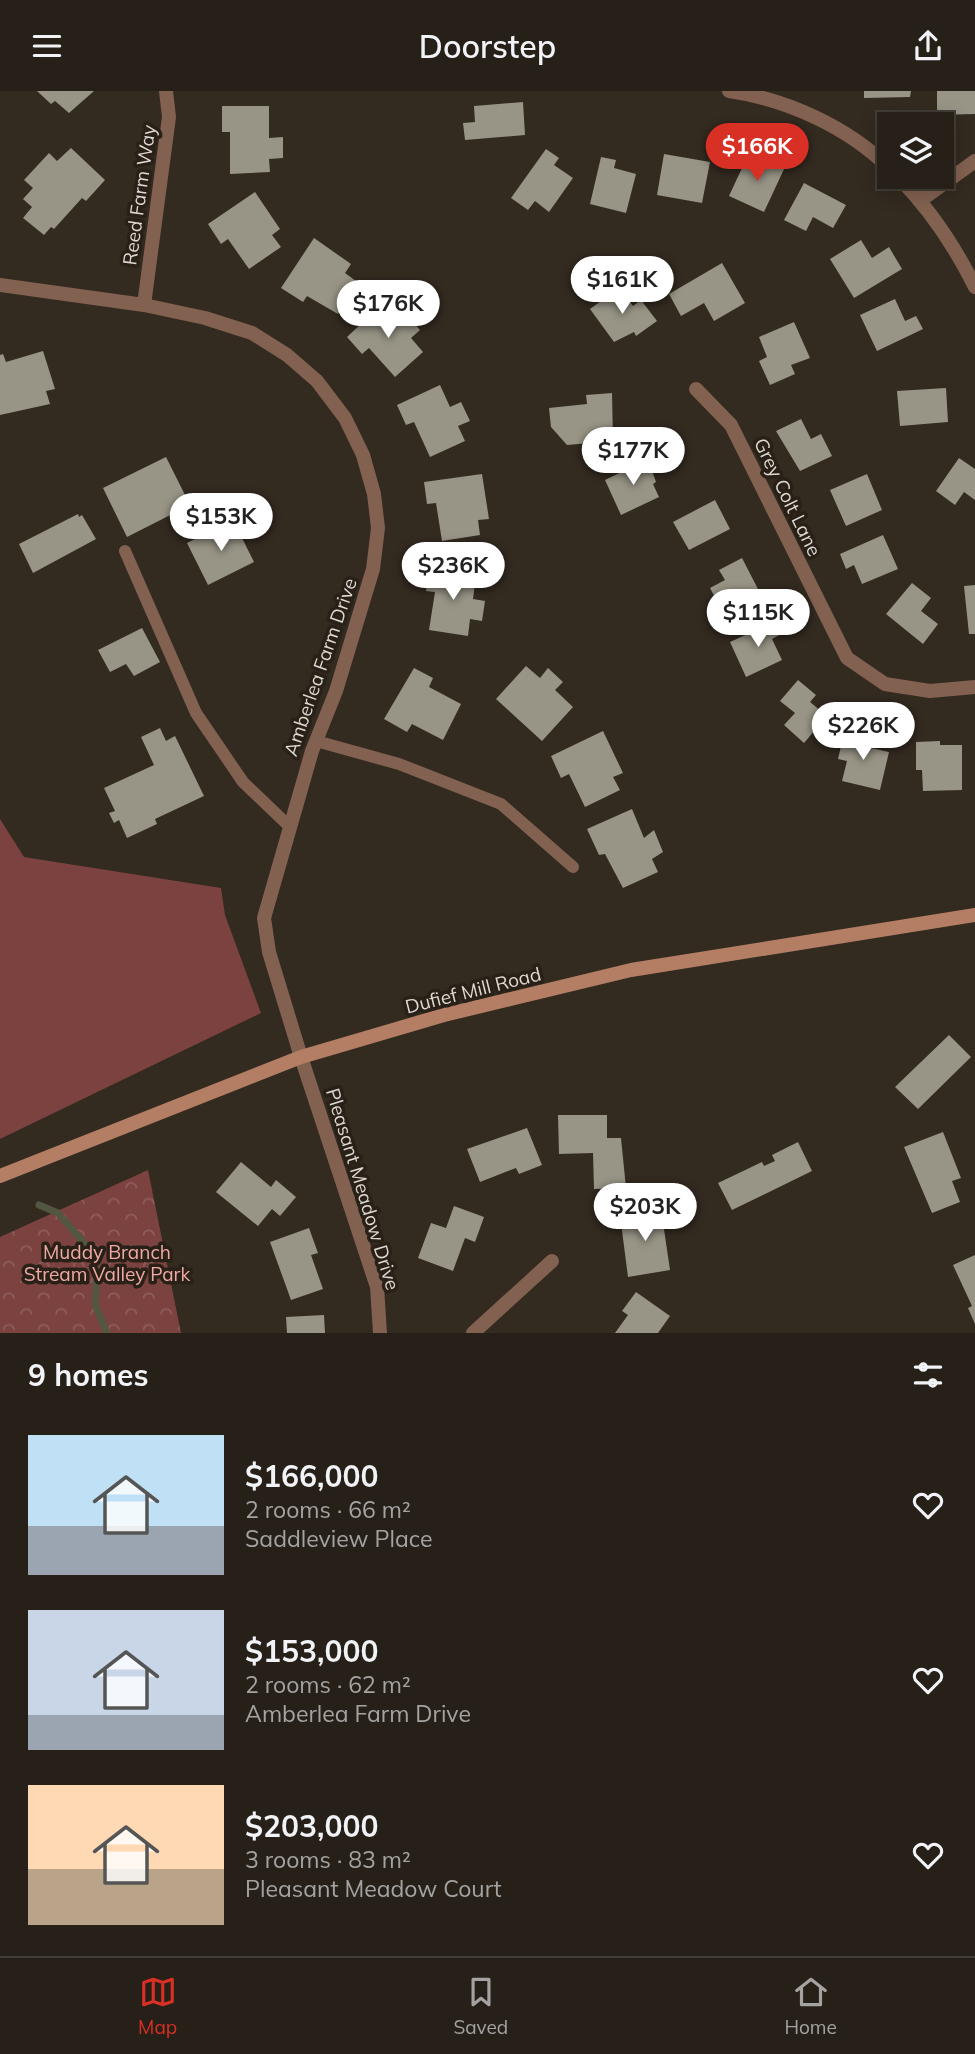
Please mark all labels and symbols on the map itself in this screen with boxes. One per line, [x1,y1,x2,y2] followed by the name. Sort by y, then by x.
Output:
[117,123,161,267] street label: Reed Farm Way
[708,123,806,183] pin: $166K
[573,257,671,316] pin: $161K
[339,281,437,340] pin: $176K
[584,427,682,487] pin: $177K
[749,434,827,560] street label: Grey Colt Lane
[172,493,270,553] pin: $153K
[404,543,502,602] pin: $236K
[278,575,362,759] street label: Amberlea Farm Drive
[709,589,807,649] pin: $115K
[814,703,912,762] pin: $226K
[403,962,543,1018] street label: Dufief Mill Road
[321,1085,405,1293] street label: Pleasant Meadow Drive
[596,1183,694,1243] pin: $203K
[24,1240,190,1286] park label: Muddy Branch Stream Valley Park

